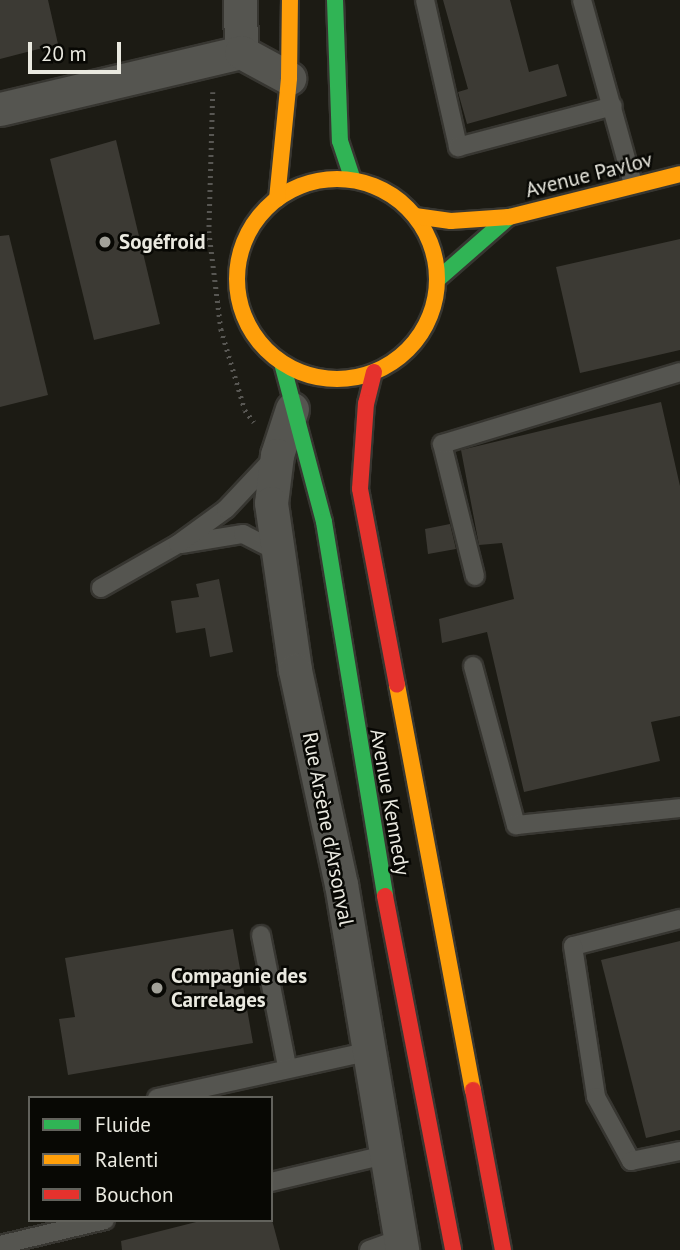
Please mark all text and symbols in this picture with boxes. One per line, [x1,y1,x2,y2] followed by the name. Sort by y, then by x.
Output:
[32,28,124,72] scale bar
[41,40,87,67] text: 20 m
[523,147,655,203] street label: Avenue Pavlov
[119,229,206,255] place label: Sogéfroid
[97,234,113,250] marker: Sogéfroid
[365,727,415,877] street label: Avenue Kennedy
[297,730,359,928] street label: Rue Arsène d'Arsonval
[171,963,307,1013] place label: Compagnie des Carrelages
[149,980,165,996] marker: Compagnie des Carrelages
[28,1096,273,1222] legend
[95,1111,151,1138] text: Fluide
[95,1146,159,1173] text: Ralenti
[95,1181,174,1208] text: Bouchon

